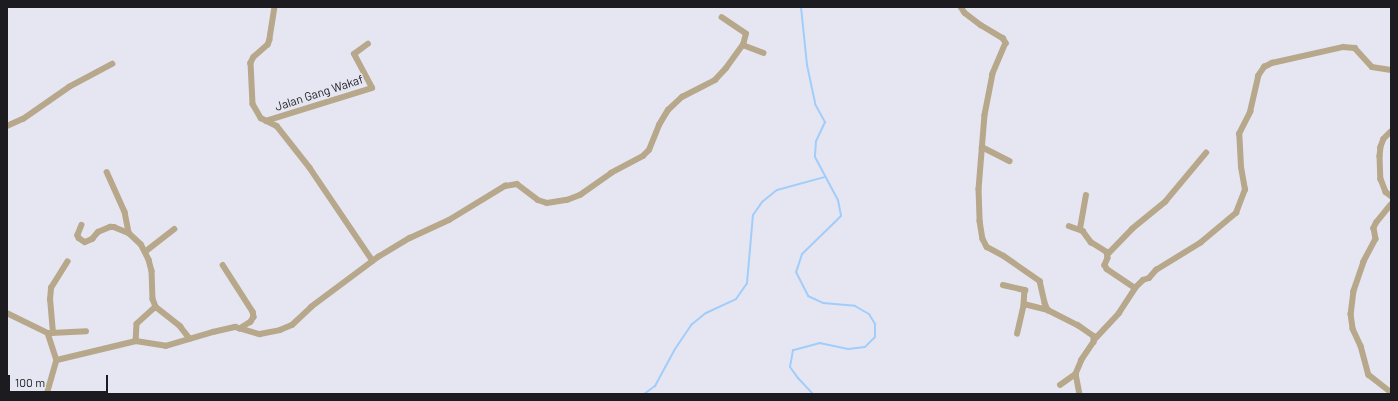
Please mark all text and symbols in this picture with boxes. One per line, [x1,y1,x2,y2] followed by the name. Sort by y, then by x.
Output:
[273,72,365,114] street label: Jalan Gang Wakaf
[10,367,110,393] scale bar
[15,375,45,389] text: 100 m

